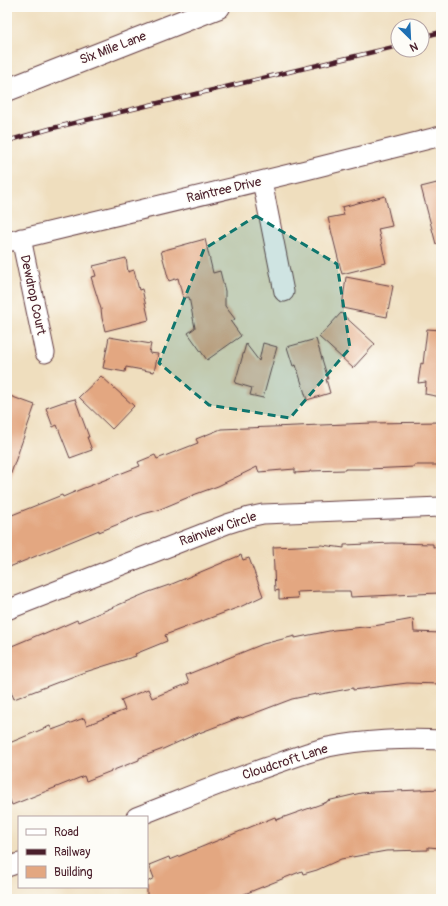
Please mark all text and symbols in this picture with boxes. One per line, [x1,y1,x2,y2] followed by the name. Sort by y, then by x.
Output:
[390,18,430,58] north arrow
[77,28,149,68] street label: Six Mile Lane
[407,39,420,54] text: N
[185,174,263,206] street label: Raintree Drive
[17,253,49,337] street label: Dewdrop Court
[177,508,259,550] street label: Rainview Circle
[240,740,330,783] street label: Cloudcroft Lane
[18,816,148,888] legend
[54,825,79,840] text: Road
[54,845,90,860] text: Railway
[54,865,93,880] text: Building

